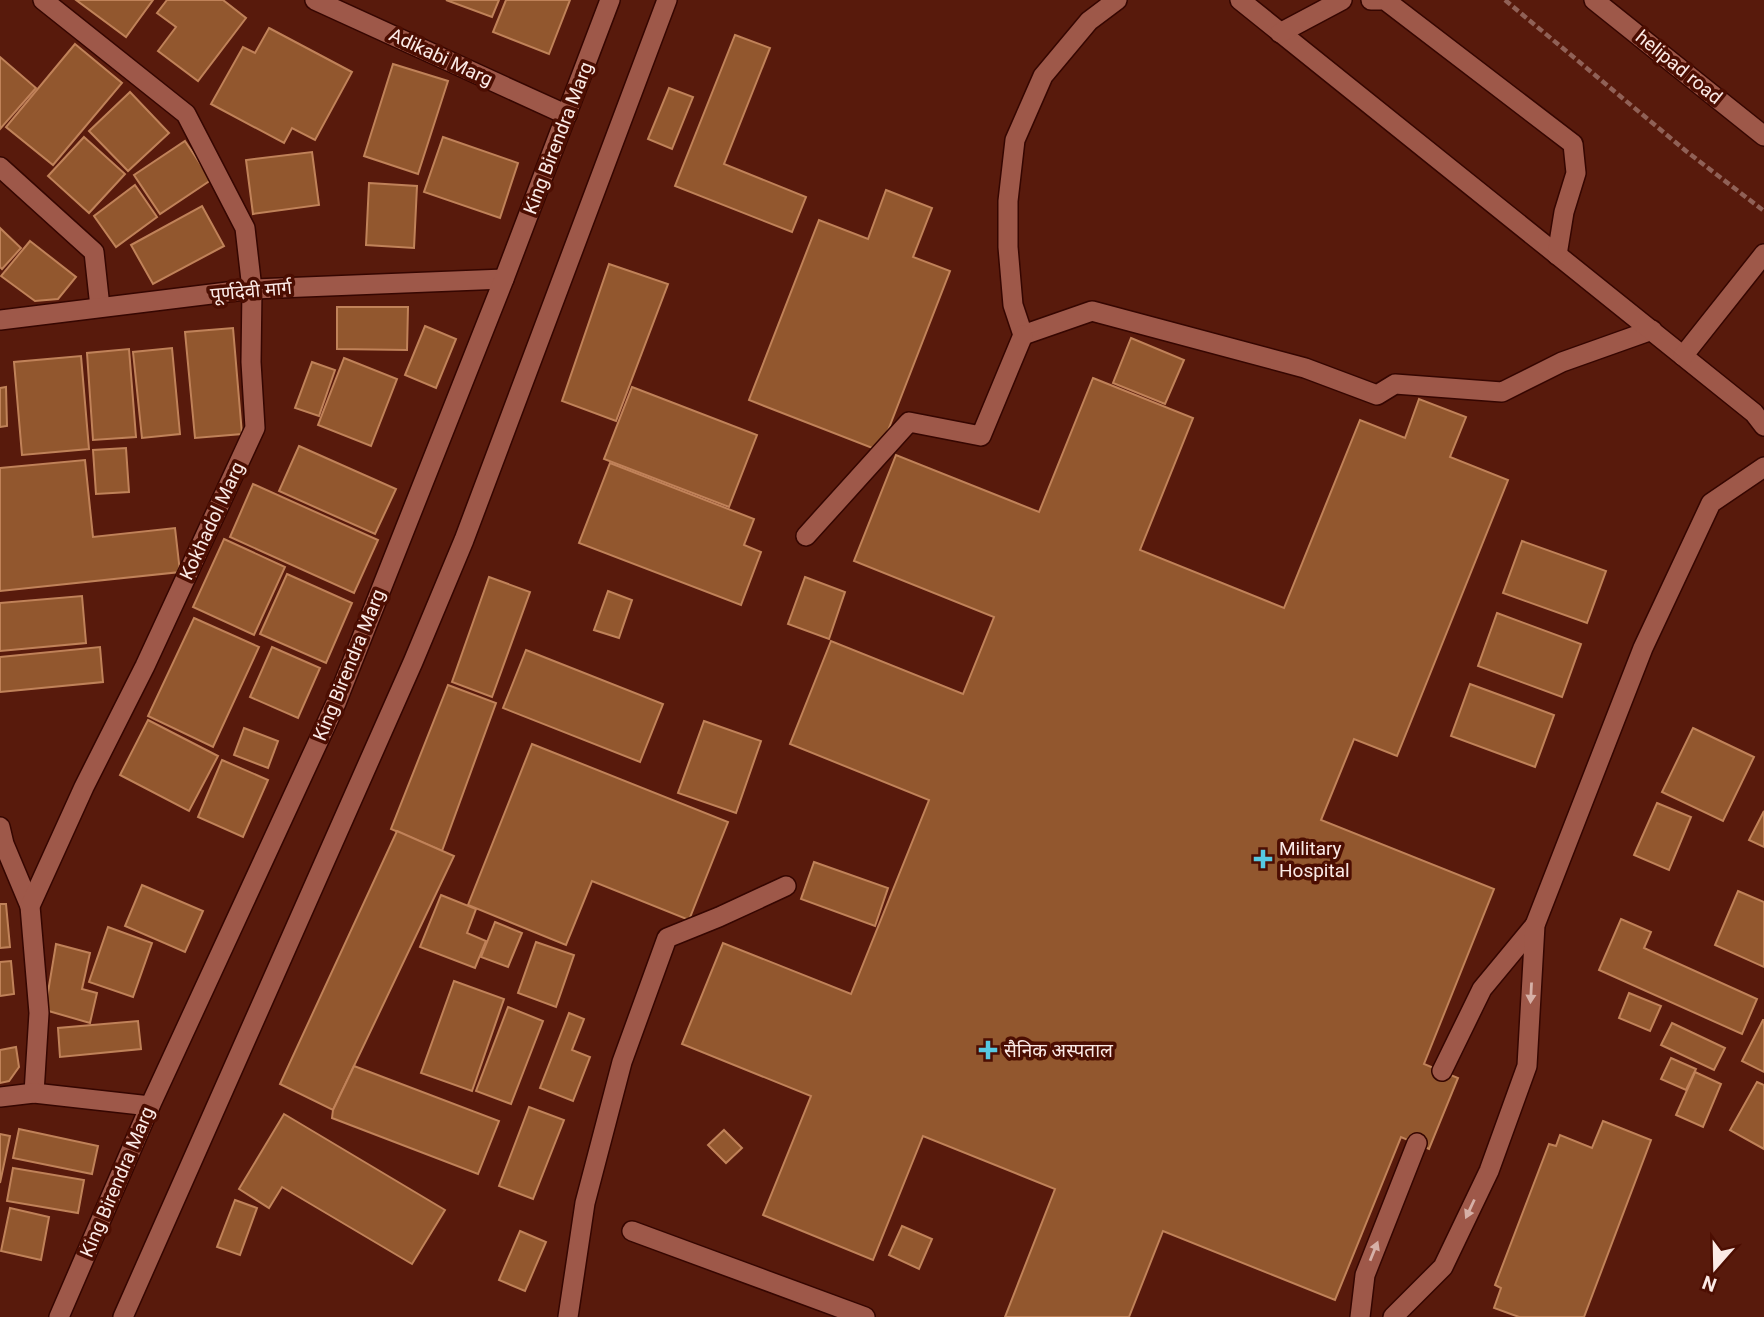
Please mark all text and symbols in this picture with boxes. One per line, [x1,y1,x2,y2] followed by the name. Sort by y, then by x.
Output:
[386,23,496,91] street label: Adikabi Marg
[1631,25,1727,109] street label: helipad road
[518,59,598,217] street label: King Birendra Marg
[209,276,294,307] street label: पूर्णदेवी मार्ग
[175,458,249,584] street label: Kokhadol Marg
[308,586,390,744] street label: King Birendra Marg
[1279,837,1350,882] place label: Military Hospital
[1253,849,1273,869] marker: Military Hospital
[1525,982,1536,1004] one-way arrow
[1004,1039,1114,1062] place label: सैनिक अस्पताल
[978,1040,998,1060] marker: सैनिक अस्पताल
[75,1103,159,1261] street label: King Birendra Marg
[1465,1199,1476,1219] one-way arrow
[1680,1233,1750,1303] north arrow
[1369,1240,1380,1261] one-way arrow
[1699,1270,1720,1297] text: N

